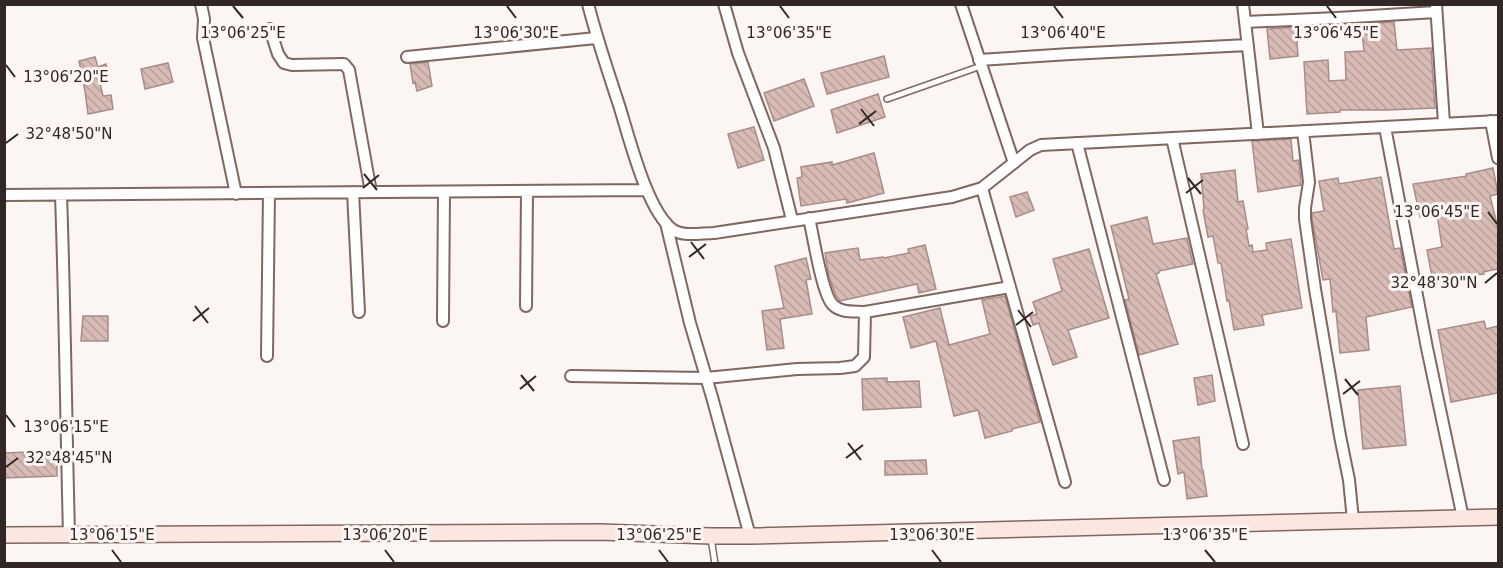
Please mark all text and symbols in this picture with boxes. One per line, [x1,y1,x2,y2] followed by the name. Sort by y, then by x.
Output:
[200,24,286,42] text: 13°06'25"E
[473,24,559,42] text: 13°06'30"E
[746,24,832,42] text: 13°06'35"E
[1020,24,1106,42] text: 13°06'40"E
[1293,24,1379,42] text: 13°06'45"E
[23,68,109,86] text: 13°06'20"E
[25,125,113,143] text: 32°48'50"N
[1394,203,1480,221] text: 13°06'45"E
[1390,274,1478,292] text: 32°48'30"N
[23,418,109,436] text: 13°06'15"E
[25,449,113,467] text: 32°48'45"N
[69,526,155,544] text: 13°06'15"E
[342,526,428,544] text: 13°06'20"E
[616,526,702,544] text: 13°06'25"E
[889,526,975,544] text: 13°06'30"E
[1162,526,1248,544] text: 13°06'35"E

